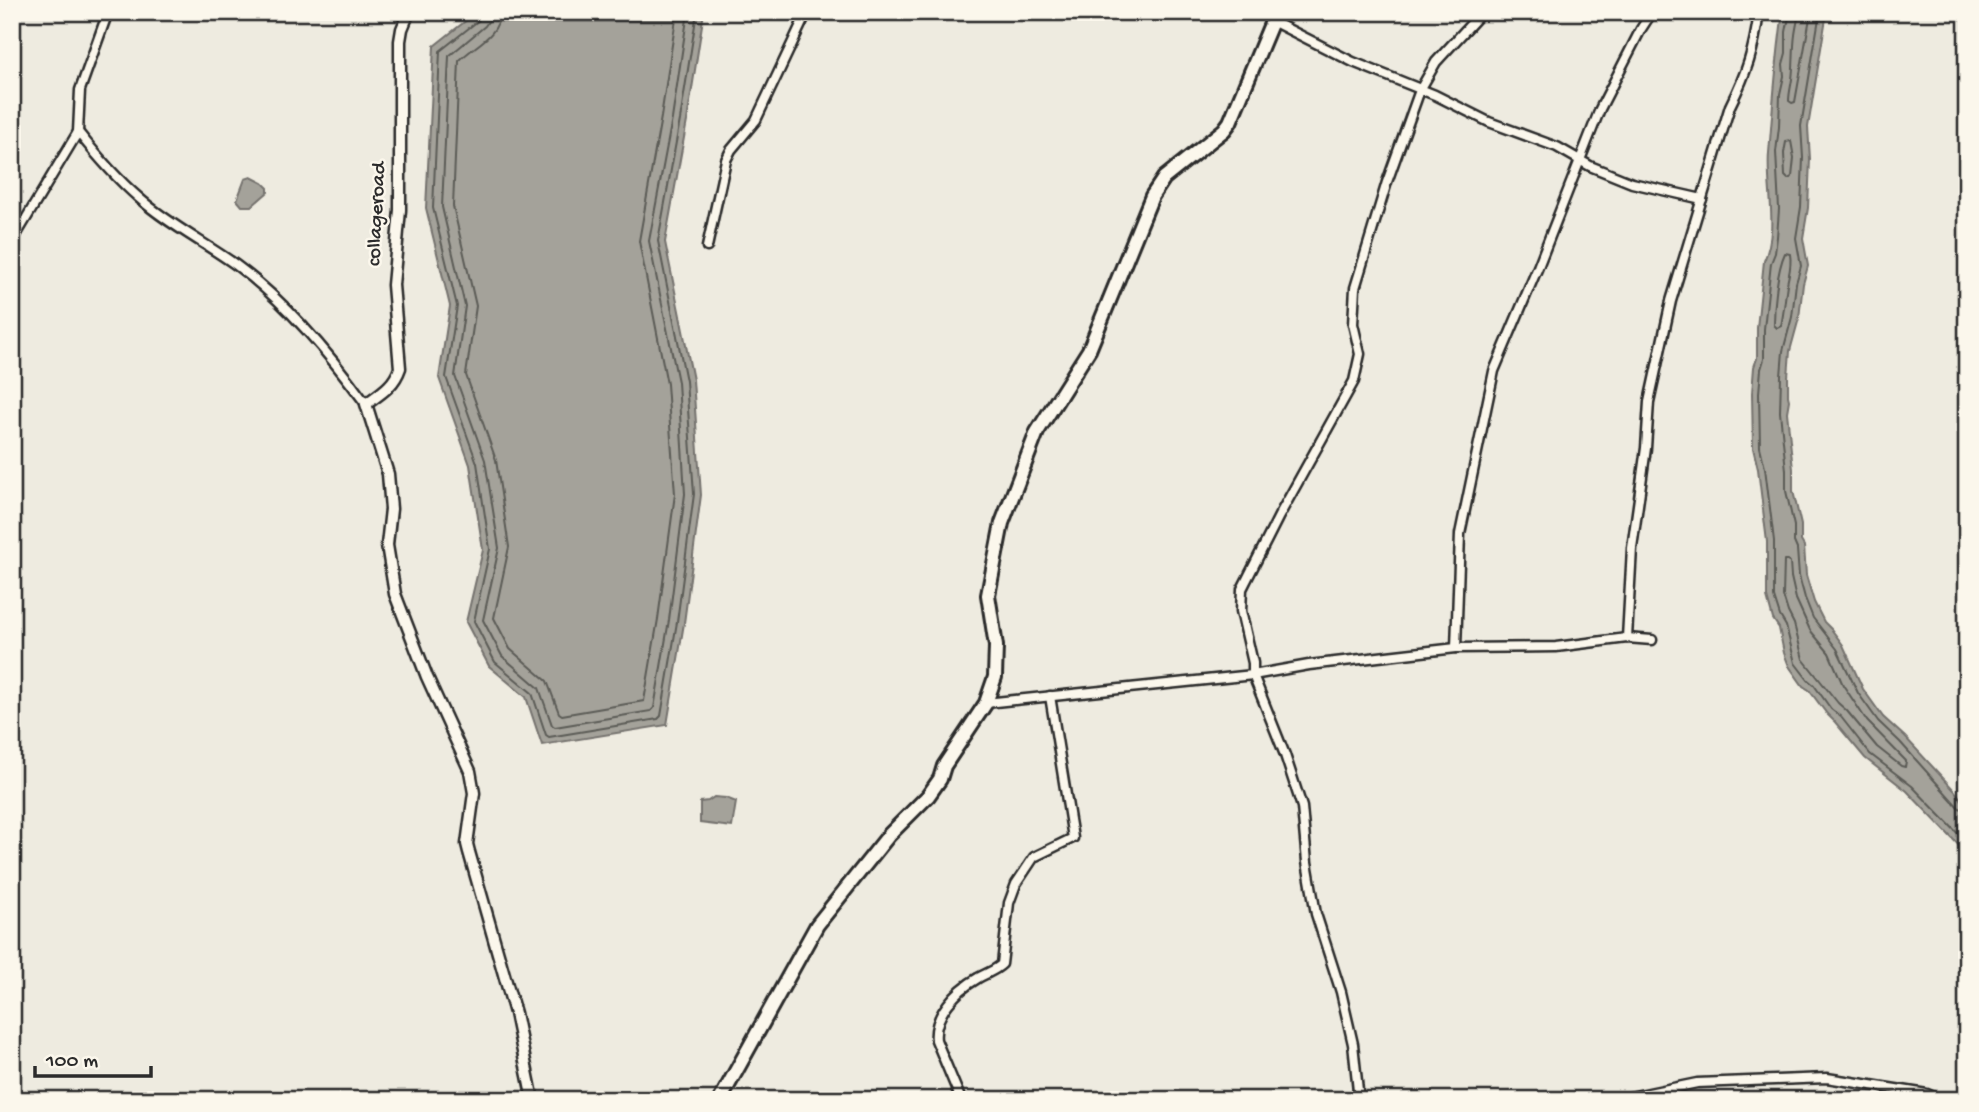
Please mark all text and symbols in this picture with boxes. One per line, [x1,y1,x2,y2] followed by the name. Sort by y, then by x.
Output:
[363,160,393,267] street label: collageroad
[35,1035,150,1079] scale bar
[45,1050,98,1075] text: 100 m

